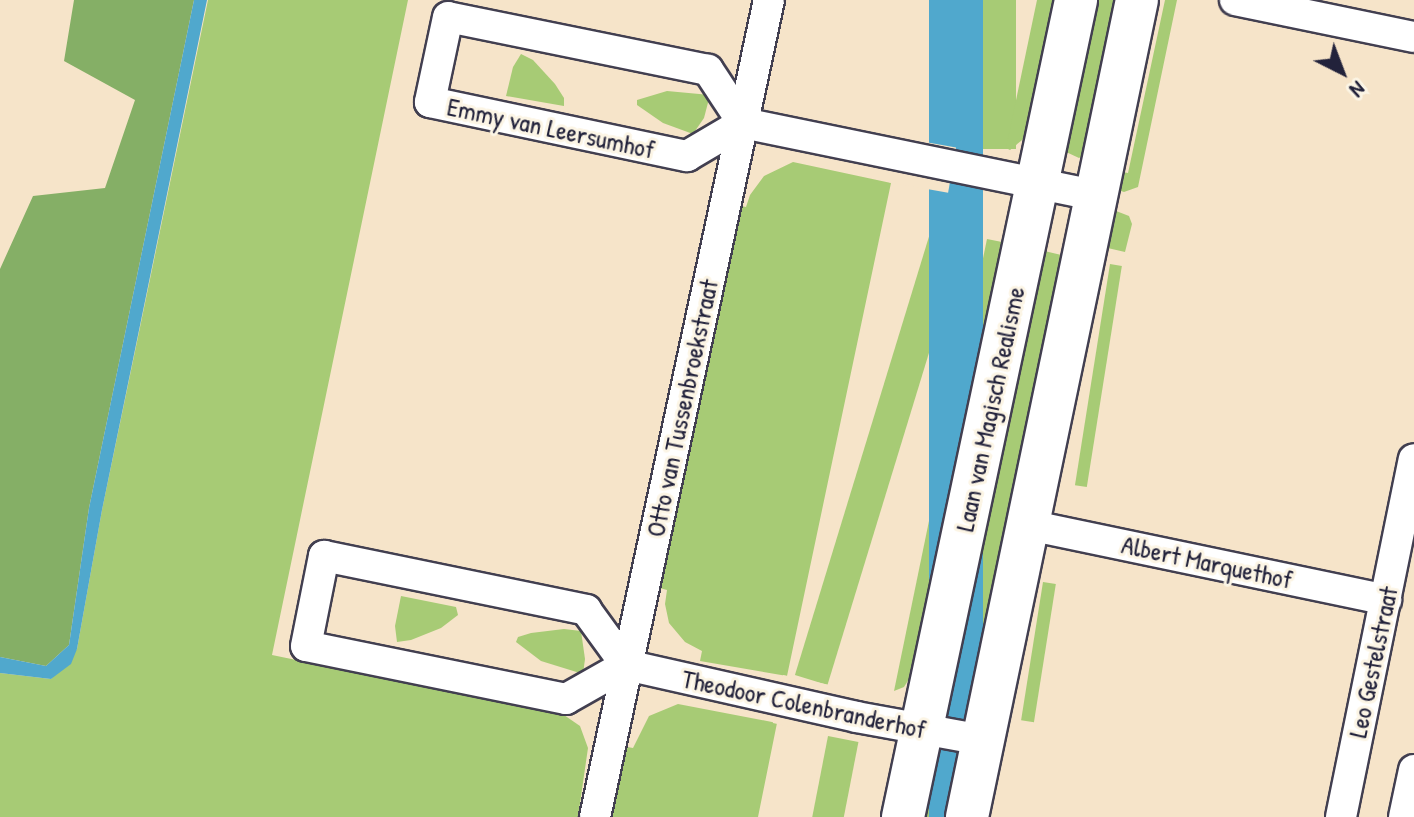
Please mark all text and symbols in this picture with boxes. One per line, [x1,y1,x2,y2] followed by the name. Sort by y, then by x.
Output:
[1302,32,1382,112] north arrow
[1344,75,1372,105] text: N
[444,91,658,165] street label: Emmy van Leersumhof
[639,276,725,540] street label: Otto van Tussenbroekstraat
[949,284,1031,534] street label: Laan van Magisch Realisme
[1119,529,1295,595] street label: Albert Marquethof
[1342,584,1404,740] street label: Leo Gestelstraat
[679,663,929,745] street label: Theodoor Colenbranderhof

